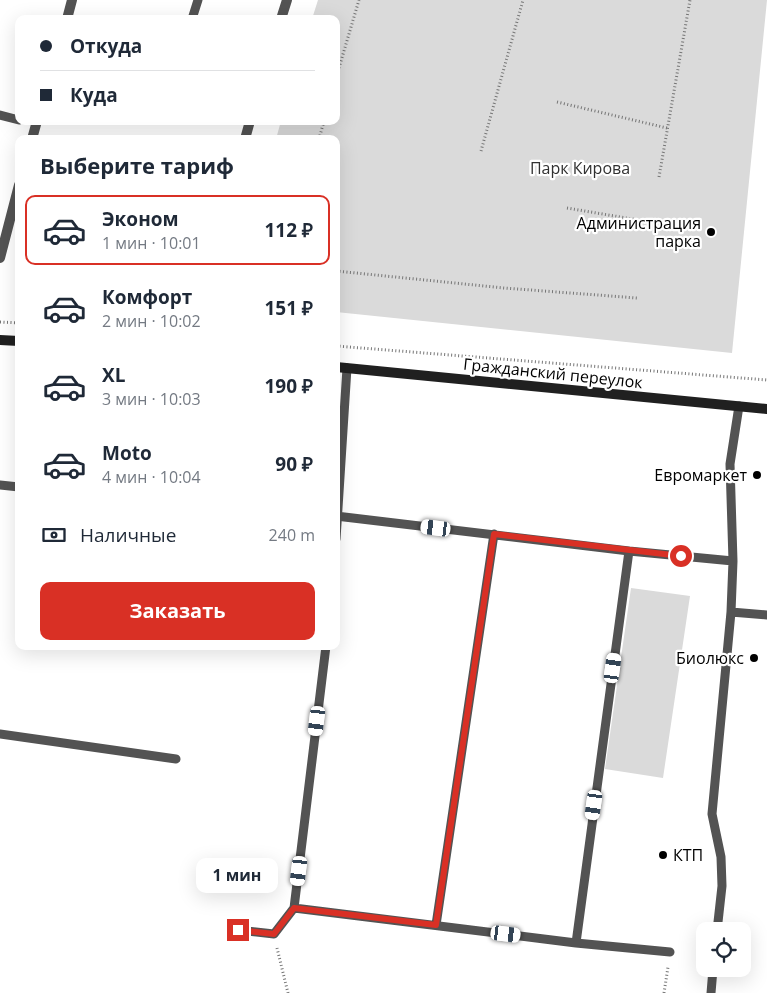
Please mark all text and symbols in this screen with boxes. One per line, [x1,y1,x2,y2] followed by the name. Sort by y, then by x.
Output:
[70,33,142,59] text: Откуда
[70,82,118,108] text: Куда
[40,150,234,180] text: Выберите тариф
[530,157,630,179] park label: Парк Кирова
[102,206,179,232] text: Эконом
[42,208,87,253] icon: car
[577,212,701,252] place label: Администрация парка
[264,217,313,243] text: 112 ₽
[705,226,717,238] marker: Администрация парка
[102,232,201,254] text: 1 мин · 10:01
[102,284,192,310] text: Комфорт
[42,286,87,331] icon: car
[264,295,313,321] text: 151 ₽
[102,310,201,332] text: 2 мин · 10:02
[462,353,644,393] street label: Гражданский переулок
[102,362,125,388] text: XL
[42,364,87,409] icon: car
[264,373,313,399] text: 190 ₽
[102,388,201,410] text: 3 мин · 10:03
[102,440,152,466] text: Moto
[42,442,87,487] icon: car
[275,451,313,477] text: 90 ₽
[654,464,747,486] place label: Евромаркет
[102,466,201,488] text: 4 мин · 10:04
[751,469,763,481] marker: Евромаркет
[420,519,451,537] car
[40,521,68,549] icon: cash
[80,522,176,548] text: Наличные
[269,524,315,546] text: 240 m
[670,545,692,567] route start
[40,582,315,640] button: Заказать
[676,647,744,669] place label: Биолюкс
[603,652,622,684] car
[748,652,760,664] marker: Биолюкс
[307,705,326,737] car
[584,789,603,821] car
[673,844,703,866] place label: КТП
[657,849,669,861] marker: КТП
[289,855,308,887] car
[197,858,279,892] callout: 1 мин
[213,864,261,886] text: 1 мин
[227,919,249,941] route end
[696,922,751,977] map controls
[696,922,751,977] button: locate
[490,925,521,943] car

